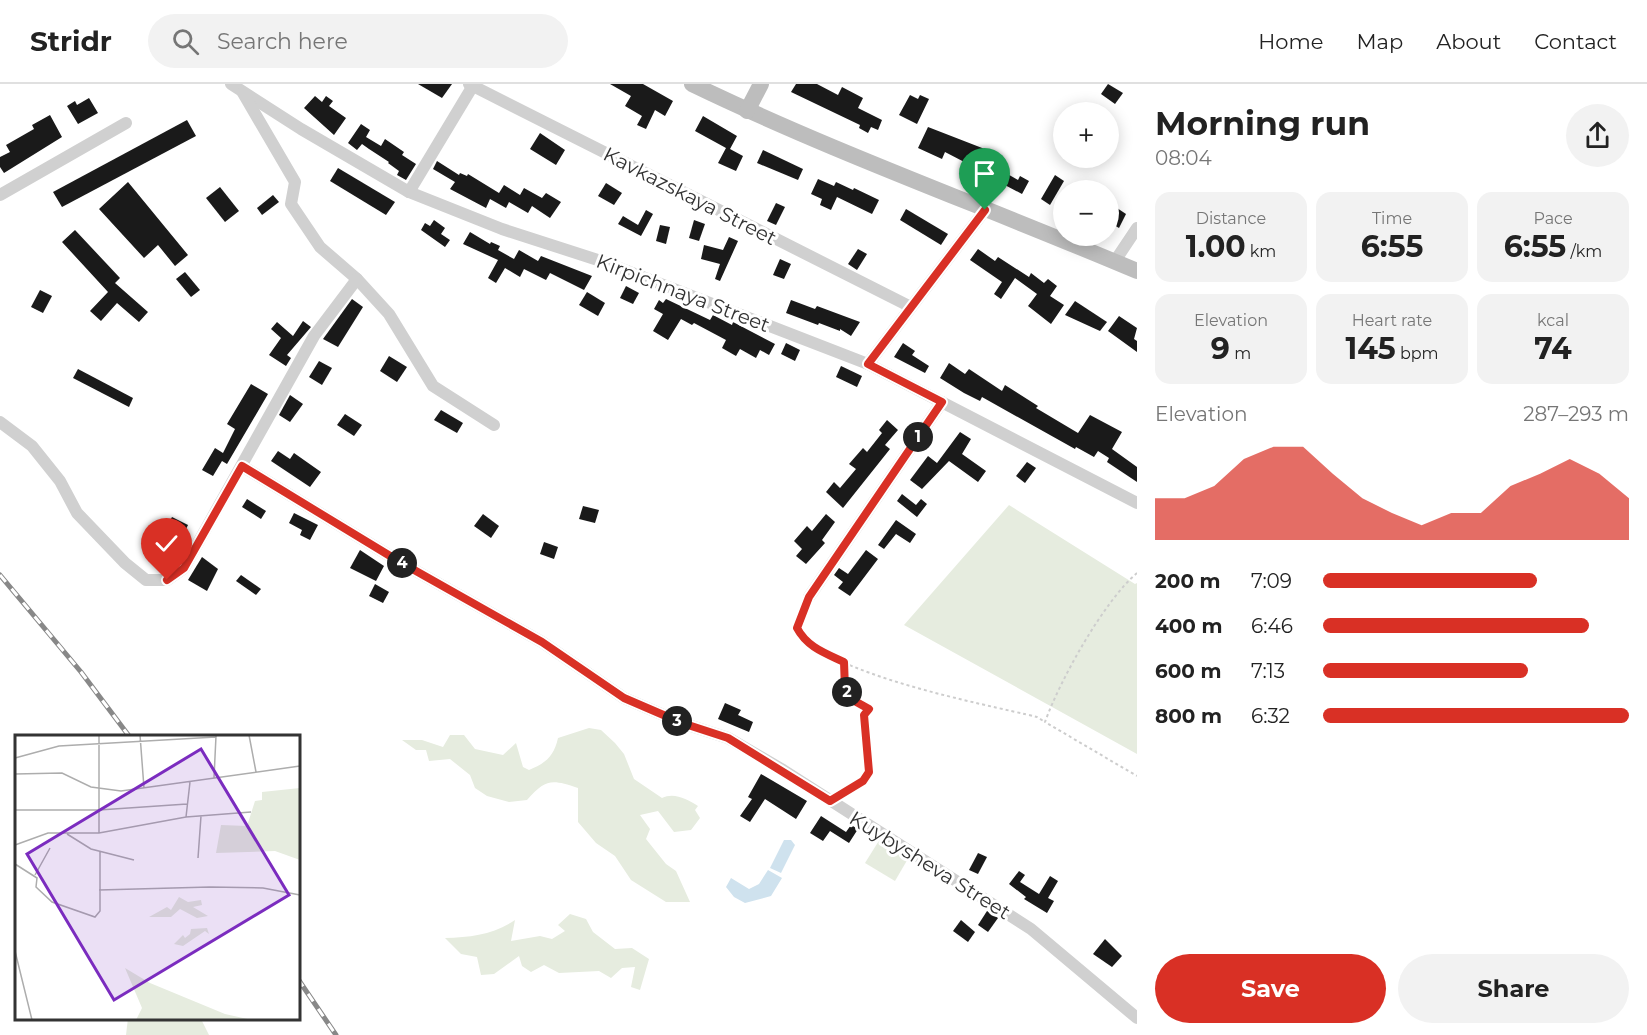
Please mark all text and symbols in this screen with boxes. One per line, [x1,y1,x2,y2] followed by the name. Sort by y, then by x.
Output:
[148,14,568,68] search box
[30,24,112,58] text: Stridr
[169,25,202,58] icon: search
[217,28,348,55] text: Search here
[1258,29,1323,54] text: Home
[1356,29,1403,54] text: Map
[1436,29,1501,54] text: About
[1534,29,1617,54] text: Contact
[1053,102,1119,246] map controls
[1053,102,1119,168] button: +
[1155,103,1370,143] text: Morning run
[1566,104,1629,167] button: share
[599,142,781,250] street label: Kavkazskaya Street
[1155,146,1212,170] text: 08:04
[959,148,1010,210] pin
[968,157,1001,190] icon: arrive
[1053,180,1119,246] button: −
[1196,209,1266,228] text: Distance
[1372,209,1412,228] text: Time
[1533,209,1573,228] text: Pace
[1186,228,1246,265] text: 1.00
[1361,228,1423,265] text: 6:55
[1504,228,1566,265] text: 6:55
[1246,242,1276,261] text: km
[1566,242,1602,261] text: /km
[593,249,773,337] street label: Kirpichnaya Street
[1194,311,1268,330] text: Elevation
[1352,311,1432,330] text: Heart rate
[1537,311,1569,330] text: kcal
[1211,330,1230,367] text: 9
[1345,330,1396,367] text: 145
[1534,330,1572,367] text: 74
[1230,344,1251,363] text: m
[1396,344,1439,363] text: bpm
[1155,402,1247,426] text: Elevation
[1523,402,1629,426] text: 287–293 m
[903,422,933,452] pin: 1
[915,427,921,446] text: 1
[141,518,192,580] pin
[150,527,183,560] icon: check
[387,548,417,578] pin: 4
[396,553,408,572] text: 4
[1155,569,1221,593] text: 200 m
[1251,569,1292,593] text: 7:09
[1155,614,1223,638] text: 400 m
[1251,614,1293,638] text: 6:46
[1155,659,1222,683] text: 600 m
[1251,659,1285,683] text: 7:13
[832,677,862,707] pin: 2
[842,682,852,701] text: 2
[1155,704,1222,728] text: 800 m
[1251,704,1290,728] text: 6:32
[662,706,692,736] pin: 3
[672,711,682,730] text: 3
[15,735,300,1020] inset map
[845,806,1015,924] street label: Kuybysheva Street
[1155,954,1386,1023] button: Save
[1398,954,1629,1023] button: Share

